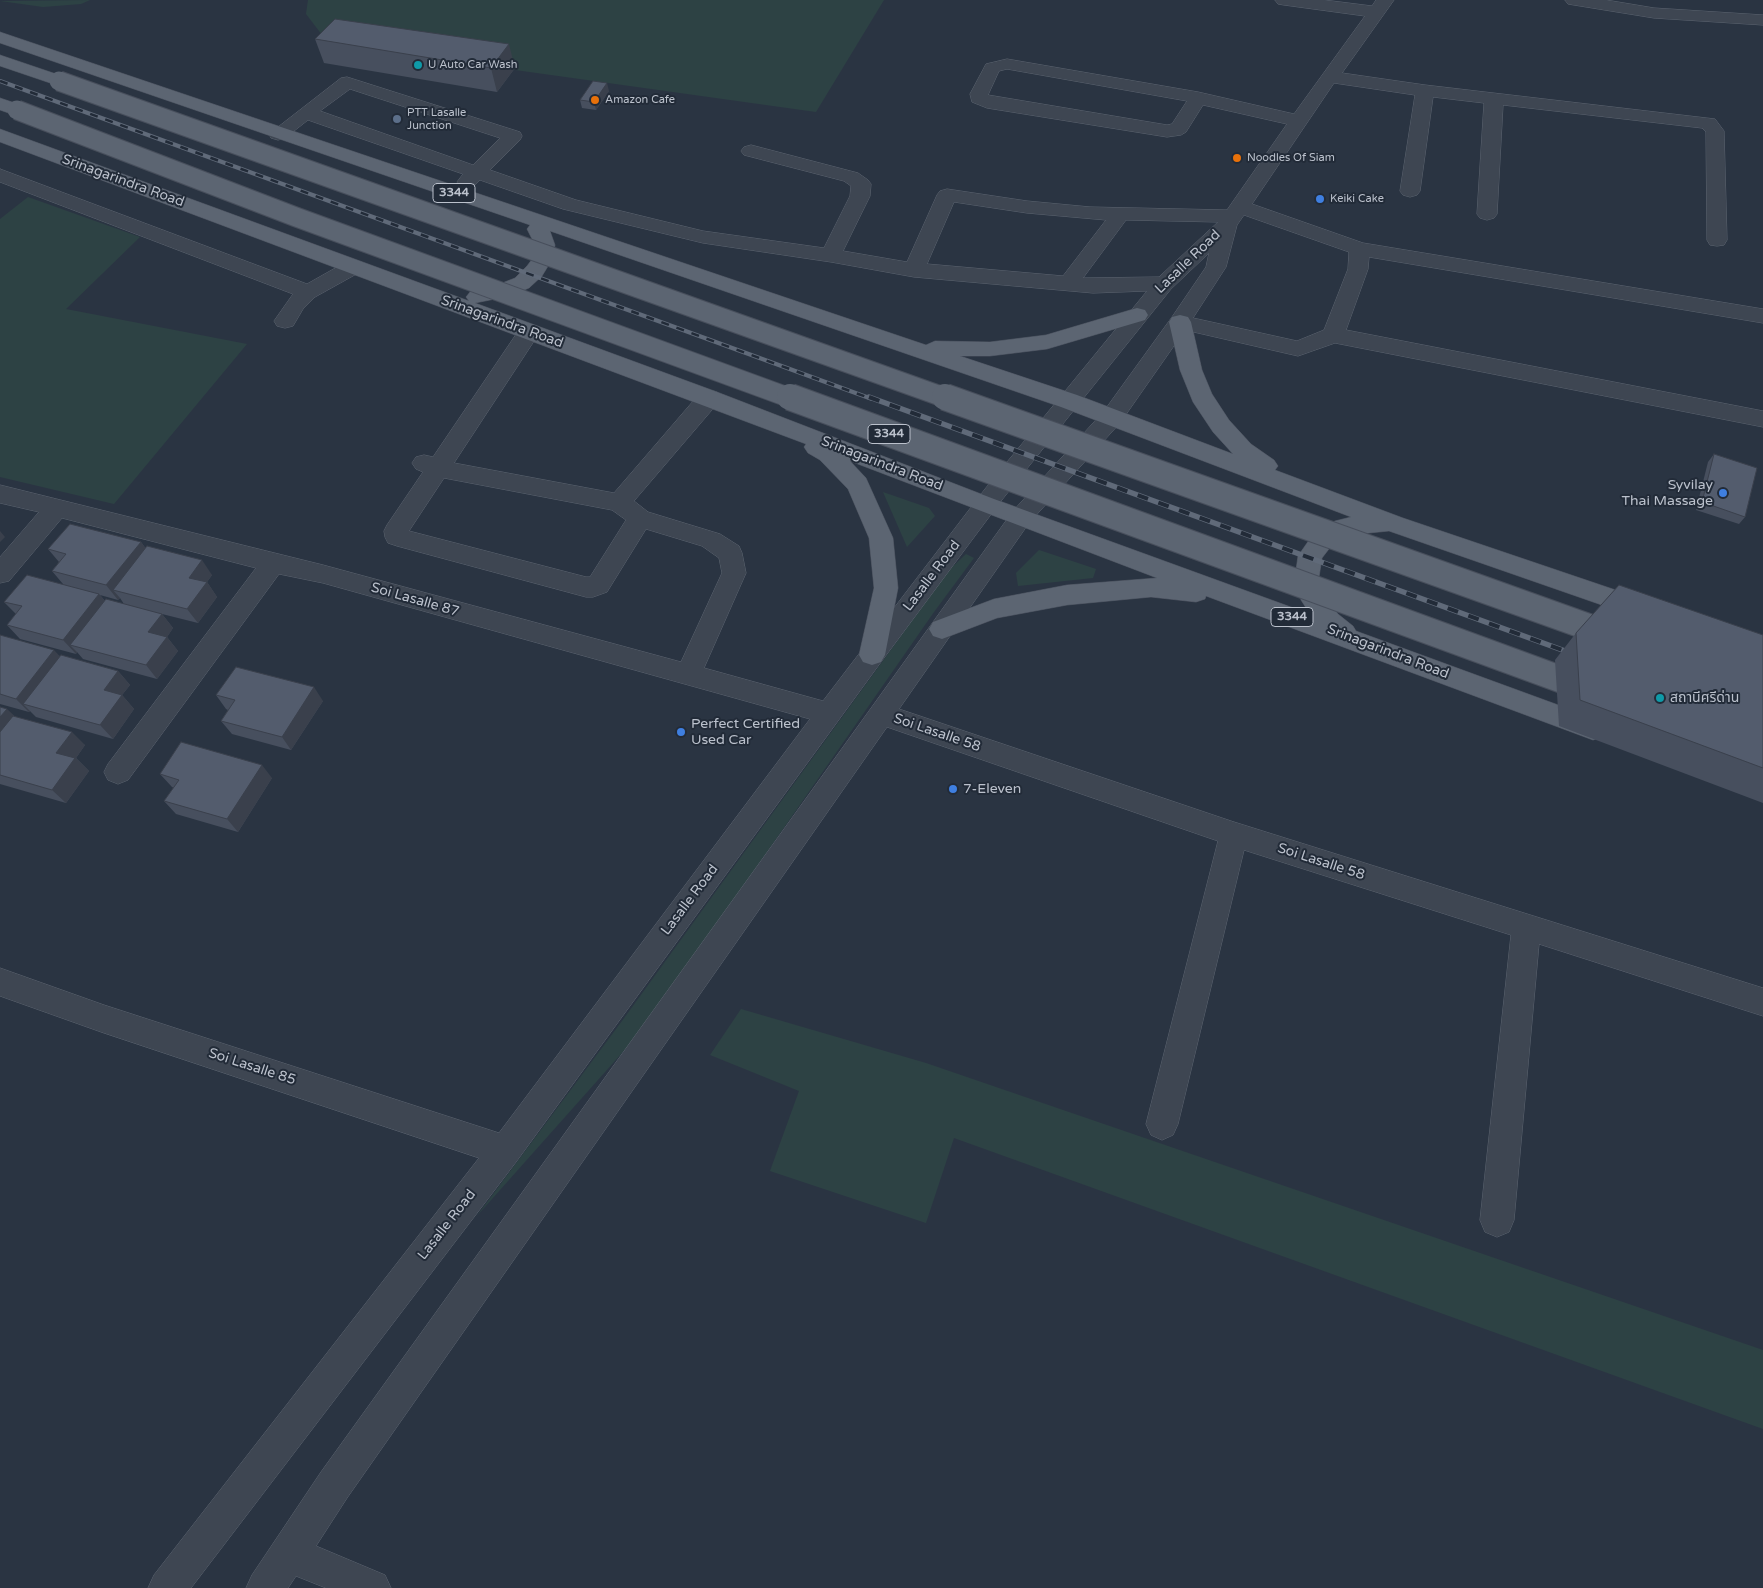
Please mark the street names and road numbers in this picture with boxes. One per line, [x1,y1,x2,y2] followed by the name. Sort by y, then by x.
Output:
[60,151,186,211] street label: Srinagarindra Road
[433,184,475,202] road number: 3344
[1152,227,1224,297] street label: Lasalle Road
[439,292,565,352] street label: Srinagarindra Road
[868,424,910,444] road number: 3344
[819,433,945,495] street label: Srinagarindra Road
[900,537,964,615] street label: Lasalle Road
[369,579,461,621] street label: Soi Lasalle 87
[1271,608,1313,626] road number: 3344
[1325,621,1451,683] street label: Srinagarindra Road
[891,710,983,756] street label: Soi Lasalle 58
[1275,840,1367,884] street label: Soi Lasalle 58
[658,861,722,939] street label: Lasalle Road
[206,1045,298,1089] street label: Soi Lasalle 85
[414,1187,480,1263] street label: Lasalle Road

